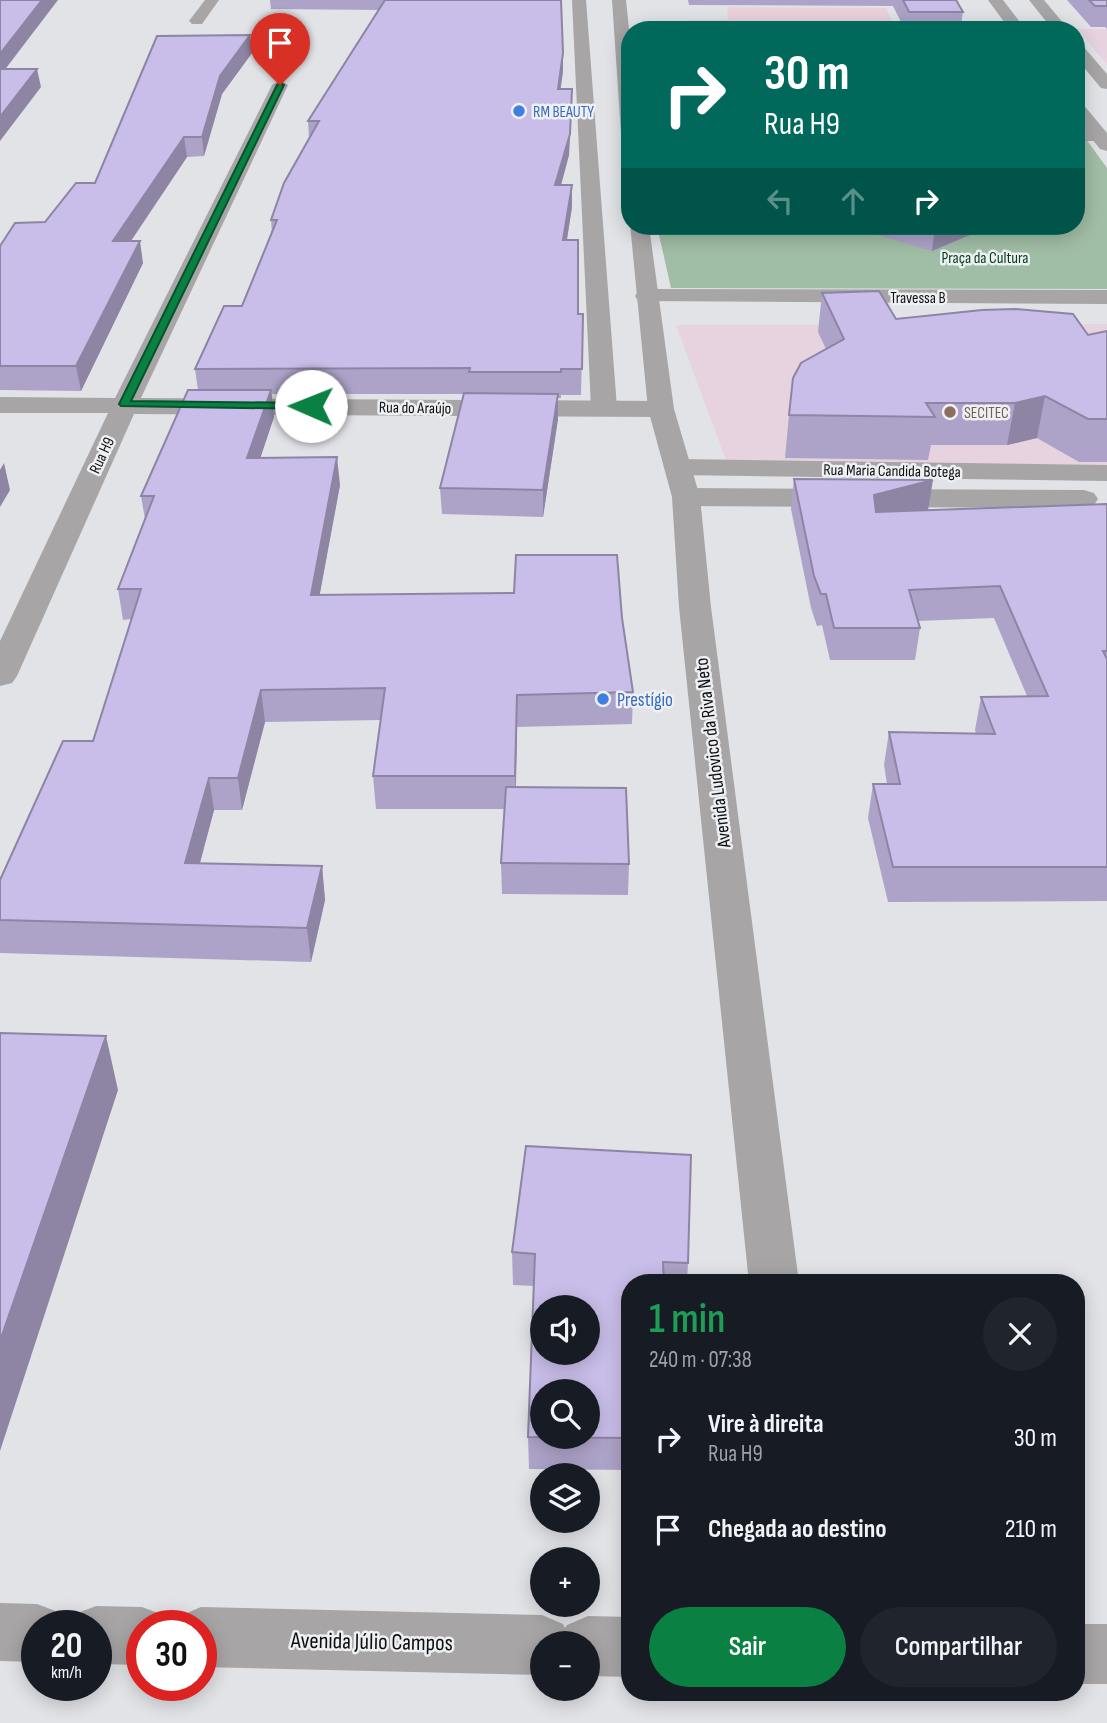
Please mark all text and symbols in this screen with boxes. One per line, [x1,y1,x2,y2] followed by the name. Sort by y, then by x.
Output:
[250,13,310,85] pin
[261,24,299,62] icon: arrive
[764,45,849,104] text: 30 m
[649,49,740,140] icon: right
[511,103,527,119] marker: RM BEAUTY
[533,103,594,122] place label: RM BEAUTY
[764,105,840,144] text: Rua H9
[761,182,799,220] icon: left
[834,182,872,220] icon: ahead
[907,182,945,220] icon: right
[942,249,1028,268] park label: Praça da Cultura
[890,289,946,308] street label: Travessa B
[274,369,348,443] position arrow
[379,398,451,419] street label: Rua do Araújo
[942,404,958,420] marker: SECITEC
[964,404,1009,423] place label: SECITEC
[86,434,119,477] street label: Rua H9
[823,461,961,482] street label: Rua Maria Candida Botega
[690,656,737,850] street label: Avenida Ludovico da Riva Neto
[617,689,673,712] place label: Prestígio
[595,691,611,707] marker: Prestígio
[649,1294,725,1345] text: 1 min
[530,1295,600,1701] map controls
[530,1295,600,1365] button: sound
[983,1297,1057,1371] button: close
[649,1346,752,1374] text: 240 m · 07:38
[530,1379,600,1449] button: search
[708,1409,824,1440] text: Vire à direita
[649,1420,687,1458] icon: right
[1014,1423,1057,1454] text: 30 m
[708,1440,763,1468] text: Rua H9
[530,1463,600,1533] button: layers
[649,1511,687,1549] icon: arrive
[708,1514,887,1545] text: Chegada ao destino
[1005,1514,1057,1545] text: 210 m
[530,1547,600,1617] button: +
[649,1607,846,1687] button: Sair
[860,1607,1057,1687] button: Compartilhar
[126,1610,217,1701] speed limit sign: 30
[51,1625,83,1668] text: 20
[290,1627,453,1657] street label: Avenida Júlio Campos
[530,1631,600,1701] button: −
[51,1662,82,1683] text: km/h

